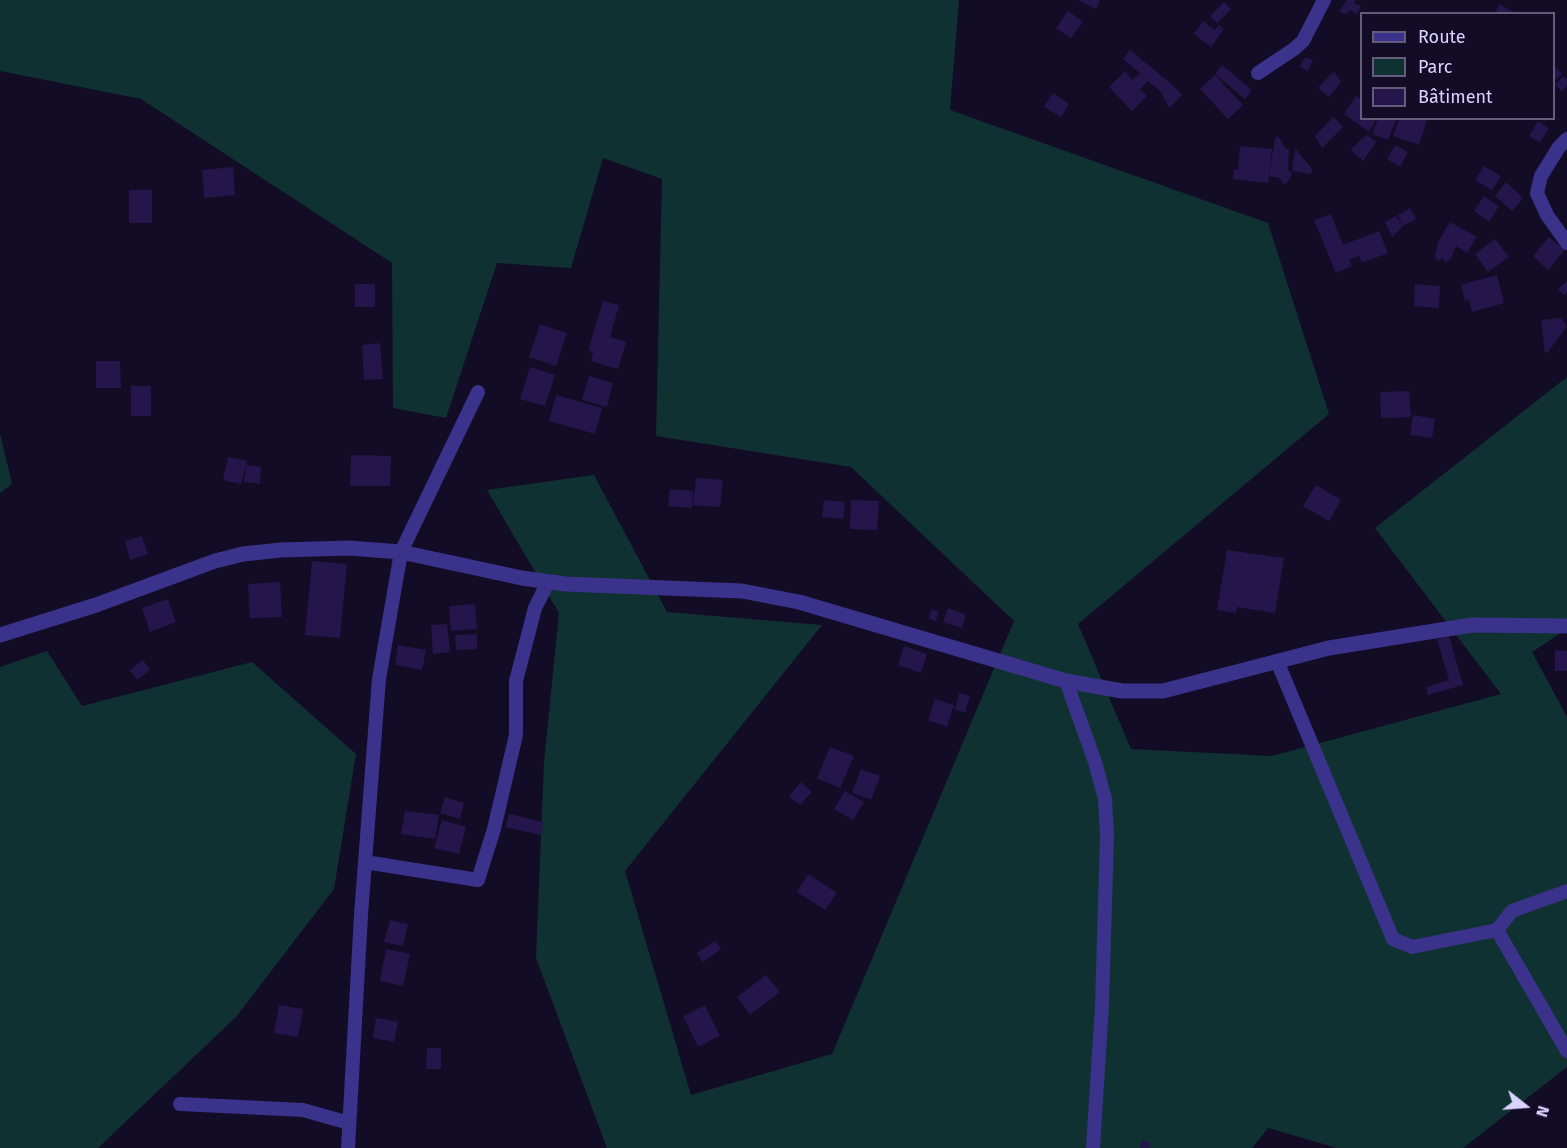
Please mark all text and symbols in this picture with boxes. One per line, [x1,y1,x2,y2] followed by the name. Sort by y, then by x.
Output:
[1360,12,1555,120] legend
[1418,26,1466,48] text: Route
[1418,56,1452,78] text: Parc
[1418,86,1493,108] text: Bâtiment
[1495,1076,1555,1136] north arrow
[1532,1104,1553,1119] text: N

